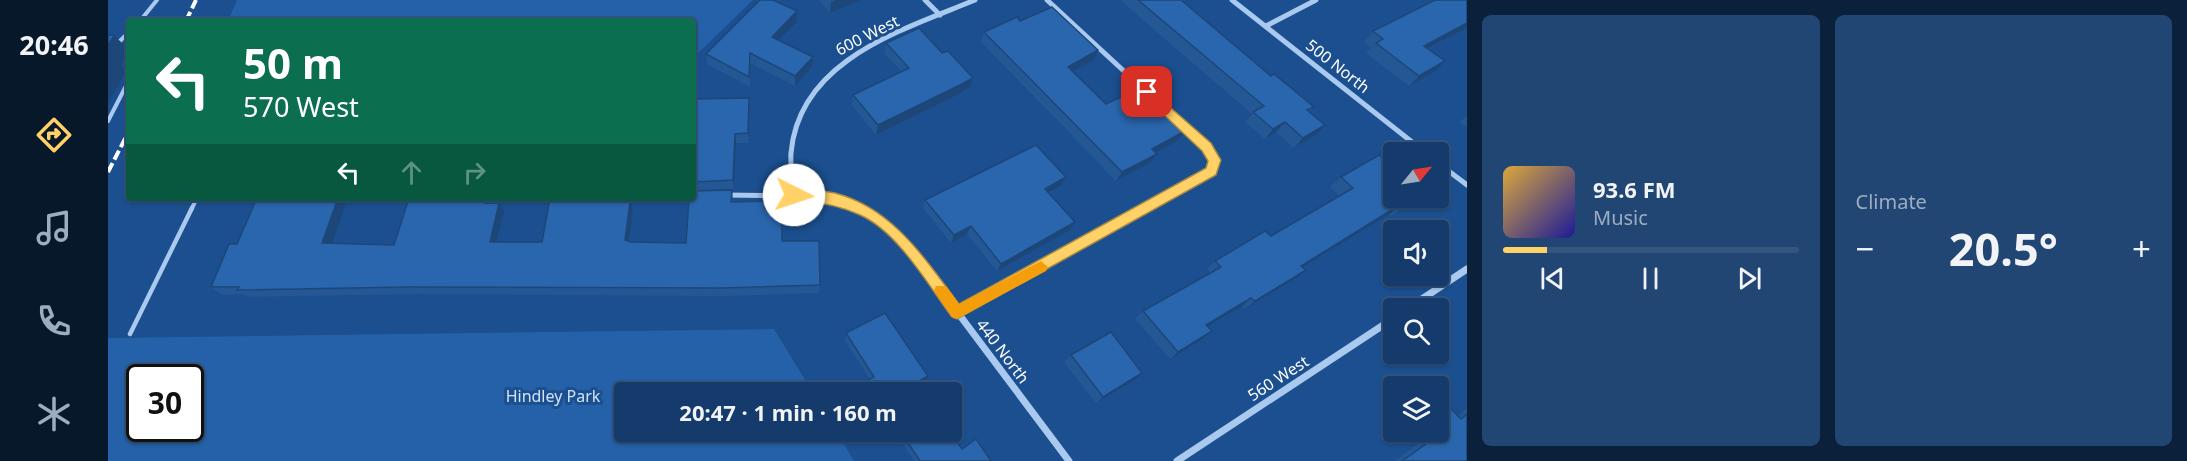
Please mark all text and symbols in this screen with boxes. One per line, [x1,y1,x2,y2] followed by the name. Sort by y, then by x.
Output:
[831,10,903,60] street label: 600 West
[19,26,89,63] text: 20:46
[243,34,343,91] text: 50 m
[1301,34,1375,98] street label: 500 North
[144,42,222,120] icon: left
[1121,66,1172,117] pin
[1130,75,1163,108] icon: arrive
[243,88,359,125] text: 570 West
[33,114,75,156] icon: directions
[1383,142,1449,208] north arrow
[1383,142,1449,442] map controls
[332,156,365,189] icon: left
[395,156,428,189] icon: ahead
[458,156,491,189] icon: right
[762,163,826,227] position arrow
[1593,174,1675,204] text: 93.6 FM
[1856,188,1927,215] text: Climate
[1593,204,1648,231] text: Music
[33,207,75,249] icon: music
[1949,218,2058,279] text: 20.5°
[1383,220,1449,286] button: sound
[1856,226,1874,271] text: −
[2132,226,2151,271] text: +
[1536,262,1569,295] icon: previous
[1634,262,1667,295] icon: pause
[1733,262,1766,295] icon: next
[1383,298,1449,364] button: search
[33,300,75,342] icon: phone
[971,314,1035,388] street label: 440 North
[1243,350,1313,406] street label: 560 West
[126,364,204,442] speed limit sign: 30
[1383,376,1449,442] button: layers
[506,385,601,407] park label: Hindley Park
[33,393,75,435] icon: climate
[679,397,897,427] text: 20:47 · 1 min · 160 m

